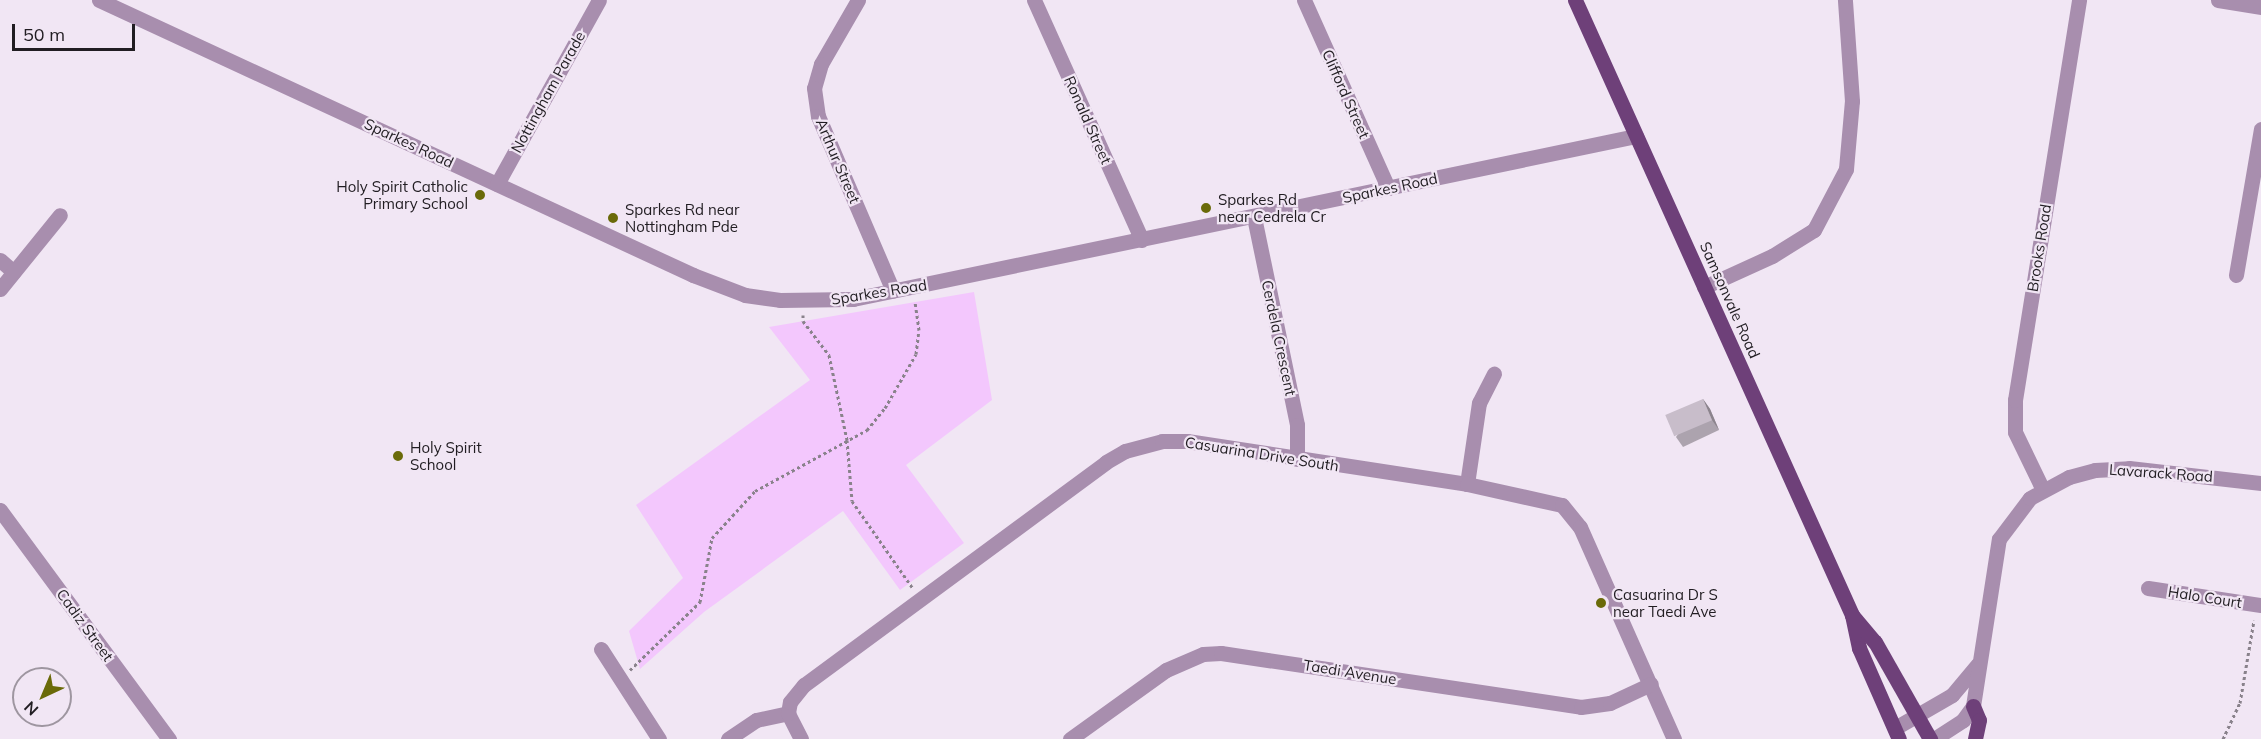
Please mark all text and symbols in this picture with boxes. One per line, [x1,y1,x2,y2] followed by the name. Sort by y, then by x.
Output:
[15,12,138,50] scale bar
[23,23,65,46] text: 50 m
[507,28,589,156] street label: Nottingham Parade
[1318,47,1374,141] street label: Clifford Street
[1061,73,1115,167] street label: Ronald Street
[361,114,457,172] street label: Sparkes Road
[812,116,864,206] street label: Arthur Street
[1341,169,1439,207] street label: Sparkes Road
[336,177,468,212] place label: Holy Spirit Catholic Primary School
[473,188,487,202] marker: Holy Spirit Catholic Primary School
[1218,190,1326,225] place label: Sparkes Rd near Cedrela Cr
[625,200,739,235] place label: Sparkes Rd near Nottingham Pde
[1199,201,1213,215] marker: Sparkes Rd near Cedrela Cr
[2023,203,2055,293] street label: Brooks Road
[606,211,620,225] marker: Sparkes Rd near Nottingham Pde
[1696,239,1764,361] street label: Samsonvale Road
[830,276,928,308] street label: Sparkes Road
[1258,279,1300,397] street label: Cerdela Crescent
[1184,433,1340,475] street label: Casuarina Drive South
[410,438,482,473] place label: Holy Spirit School
[391,449,405,463] marker: Holy Spirit School
[2108,460,2214,486] street label: Lavarack Road
[2167,582,2243,612] street label: Halo Court
[53,585,117,665] street label: Cadiz Street
[1613,585,1718,620] place label: Casuarina Dr S near Taedi Ave
[1594,596,1608,610] marker: Casuarina Dr S near Taedi Ave
[1302,656,1398,688] street label: Taedi Avenue
[12,667,72,727] north arrow
[20,697,42,720] text: N

